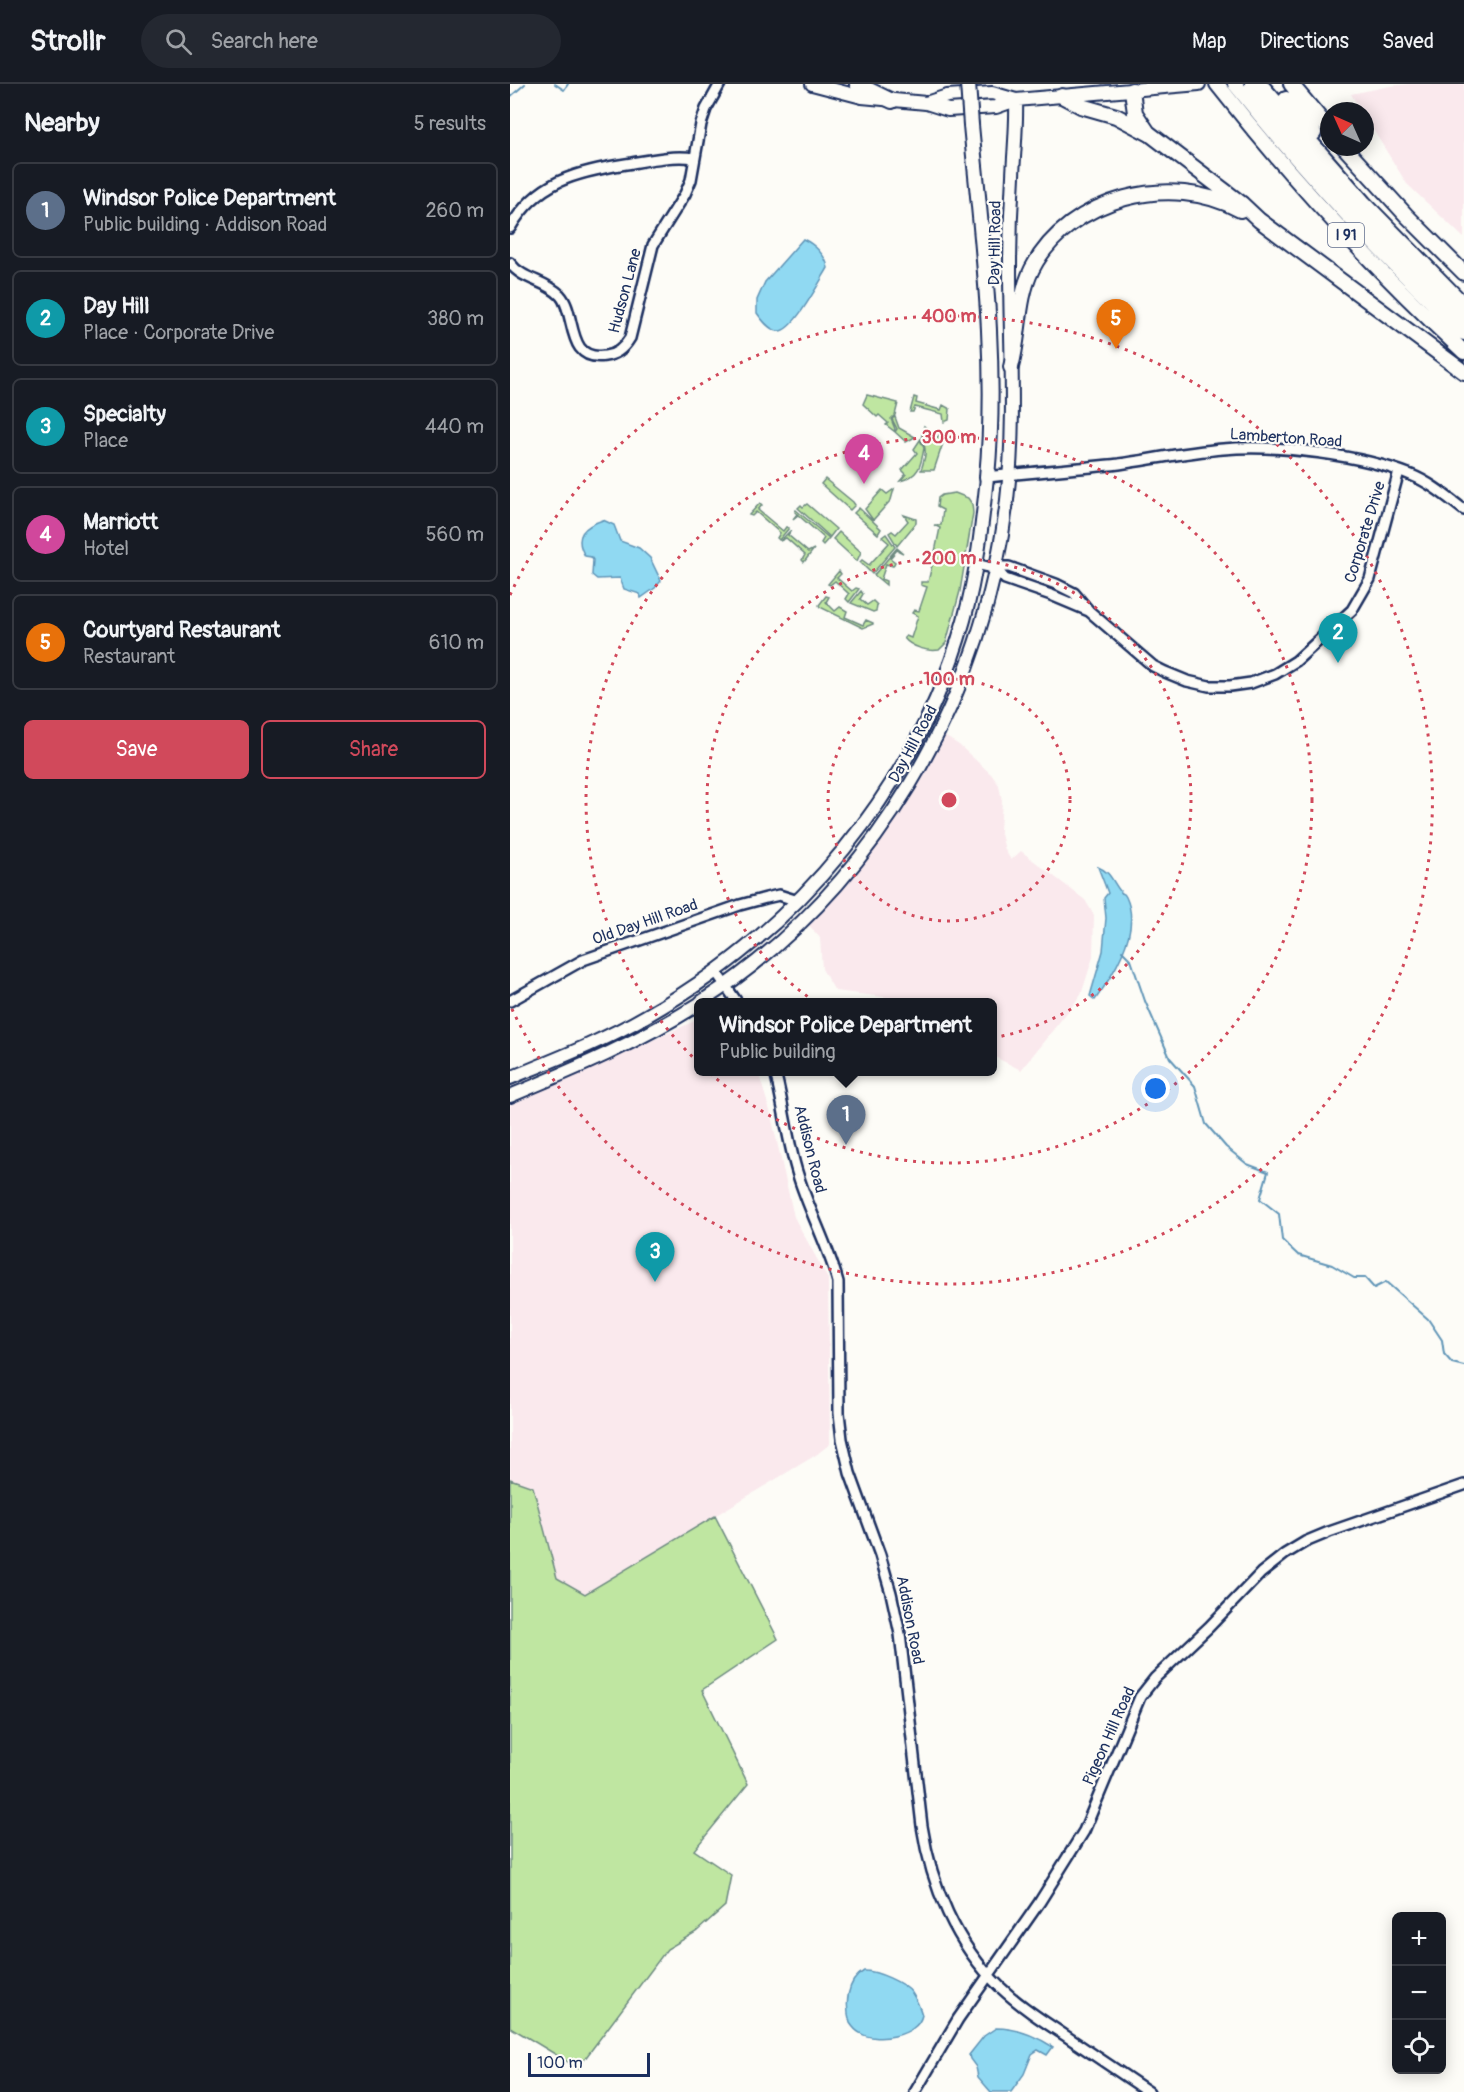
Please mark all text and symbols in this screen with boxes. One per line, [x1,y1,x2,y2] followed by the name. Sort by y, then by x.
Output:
[141,14,561,68] search box
[30,24,105,59] text: Strollr
[162,25,195,58] icon: search
[210,27,318,55] text: Search here
[1192,28,1227,55] text: Map
[1260,28,1349,55] text: Directions
[1382,28,1434,55] text: Saved
[1320,102,1374,156] north arrow
[24,107,100,139] text: Nearby
[414,111,486,136] text: 5 results
[83,184,336,212] text: Windsor Police Department
[42,198,49,223] text: 1
[425,198,484,223] text: 260 m
[984,200,1006,286] street label: Day Hill Road
[83,212,327,237] text: Public building · Addison Road
[1328,223,1364,247] road number: I 91
[604,246,646,336] street label: Hudson Lane
[83,292,150,320] text: Day Hill
[1096,300,1136,349] pin: 5
[922,305,976,328] text: 400 m
[40,306,51,331] text: 2
[427,306,484,331] text: 380 m
[83,320,274,345] text: Place · Corporate Drive
[83,400,166,428] text: Specialty
[40,414,51,439] text: 3
[425,414,484,439] text: 440 m
[1229,424,1343,452] street label: Lamberton Road
[922,426,976,449] text: 300 m
[83,428,128,453] text: Place
[844,434,884,484] pin: 4
[1340,479,1390,585] street label: Corporate Drive
[83,508,158,536] text: Marriott
[40,522,51,547] text: 4
[426,522,484,547] text: 560 m
[83,536,129,561] text: Hotel
[922,547,976,570] text: 200 m
[1318,614,1358,663] pin: 2
[83,616,280,644] text: Courtyard Restaurant
[40,630,51,655] text: 5
[429,630,484,655] text: 610 m
[83,644,175,669] text: Restaurant
[923,668,975,691] text: 100 m
[884,702,942,786] street label: Day Hill Road
[24,720,249,779] button: Save
[261,720,486,779] button: Share
[939,790,959,810] centre of rings
[590,895,700,949] street label: Old Day Hill Road
[694,998,997,1076] popup
[719,1011,972,1039] text: Windsor Police Department
[719,1039,836,1064] text: Public building
[1141,1074,1170,1103] your location
[826,1096,866,1145] pin: 1
[789,1103,831,1195] street label: Addison Road
[636,1232,674,1282] pin: 3
[892,1574,928,1666] street label: Addison Road
[1078,1684,1140,1788] street label: Pigeon Hill Road
[1392,1912,1446,2074] map controls
[1392,1912,1446,1966] button: +
[1392,1966,1446,2020] button: −
[1392,2020,1446,2074] button: locate
[528,2050,650,2078] scale bar
[537,2053,583,2073] text: 100 m

